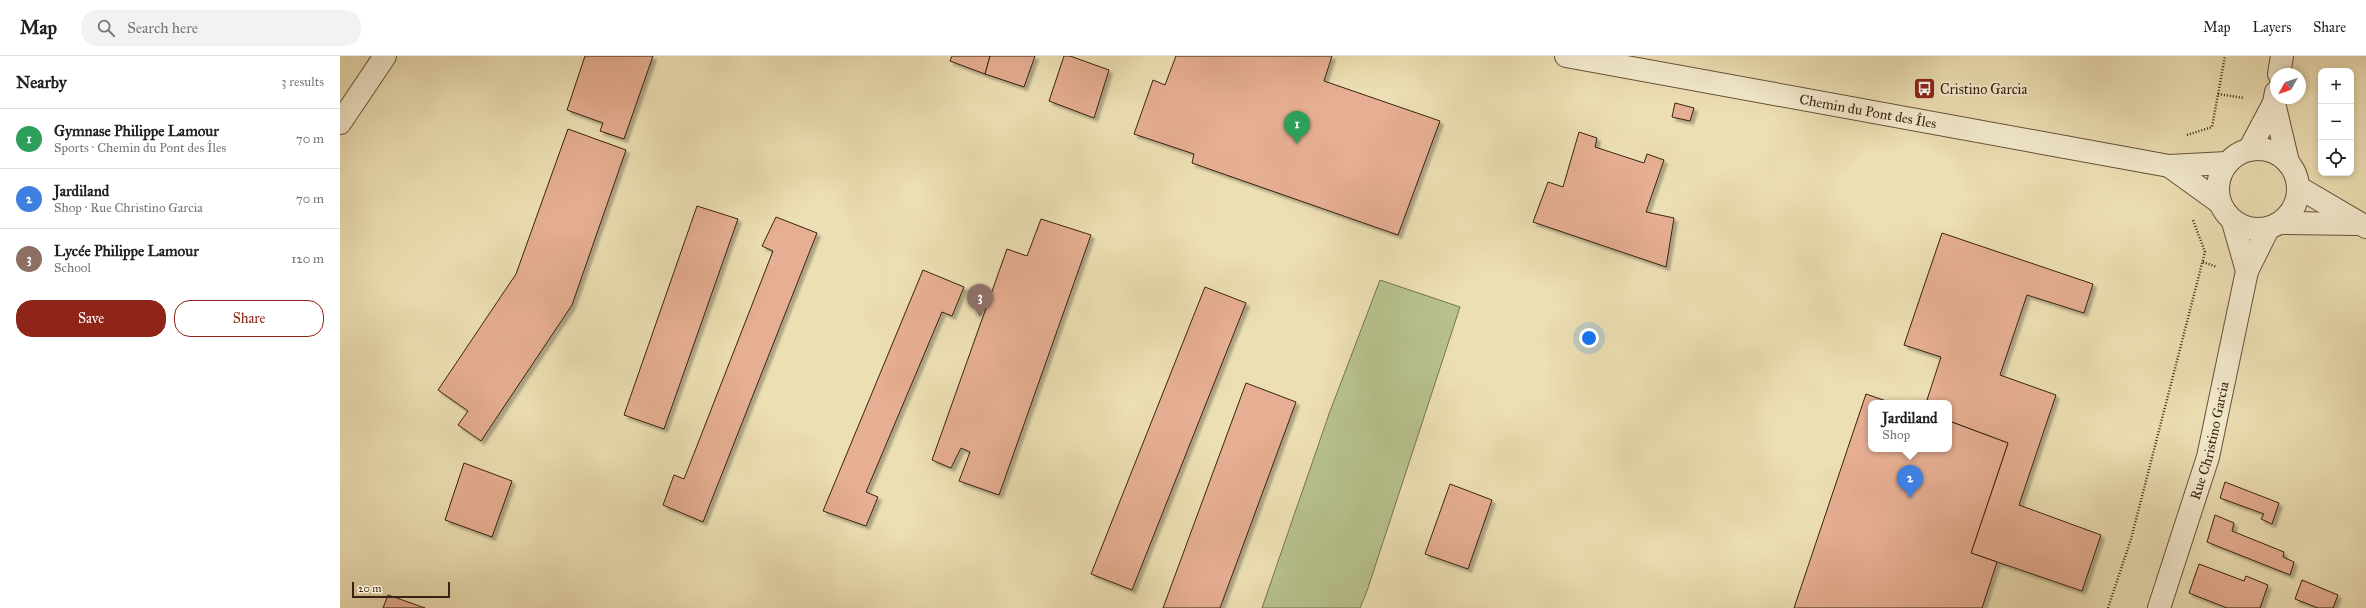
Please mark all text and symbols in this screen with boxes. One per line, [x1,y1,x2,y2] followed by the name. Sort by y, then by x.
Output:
[81,10,361,46] search box
[20,16,57,39] text: Map
[95,17,117,39] icon: search
[127,19,198,37] text: Search here
[2203,19,2231,36] text: Map
[2253,19,2291,36] text: Layers
[2313,19,2346,36] text: Share
[2270,68,2306,104] north arrow
[2318,68,2354,176] map controls
[2318,68,2354,104] button: +
[16,72,67,93] text: Nearby
[281,74,324,90] text: 3 results
[1912,76,1938,102] bus stop icon: Cristino Garcia
[1940,81,2027,98] place label: Cristino Garcia
[1798,91,1938,132] street label: Chemin du Pont des Îles
[2318,104,2354,140] button: −
[1284,111,1310,144] pin: 1
[54,122,219,140] text: Gymnase Philippe Lamour
[26,131,32,147] text: 1
[296,131,324,147] text: 70 m
[54,140,226,156] text: Sports · Chemin du Pont des Îles
[2318,140,2354,176] button: locate
[54,182,109,200] text: Jardiland
[26,191,32,207] text: 2
[296,191,324,207] text: 70 m
[54,200,203,216] text: Shop · Rue Christino Garcia
[54,242,199,260] text: Lycée Philippe Lamour
[26,251,32,267] text: 3
[291,251,324,267] text: 120 m
[54,260,91,276] text: School
[967,284,993,317] pin: 3
[16,300,166,337] button: Save
[174,300,324,337] button: Share
[1579,328,1599,348] your location
[2187,380,2233,502] street label: Rue Christino Garcia
[1868,400,1952,452] popup
[1882,409,1938,427] text: Jardiland
[1882,427,1910,443] text: Shop
[1897,465,1923,498] pin: 2
[352,580,450,599] scale bar
[358,582,381,595] text: 20 m

